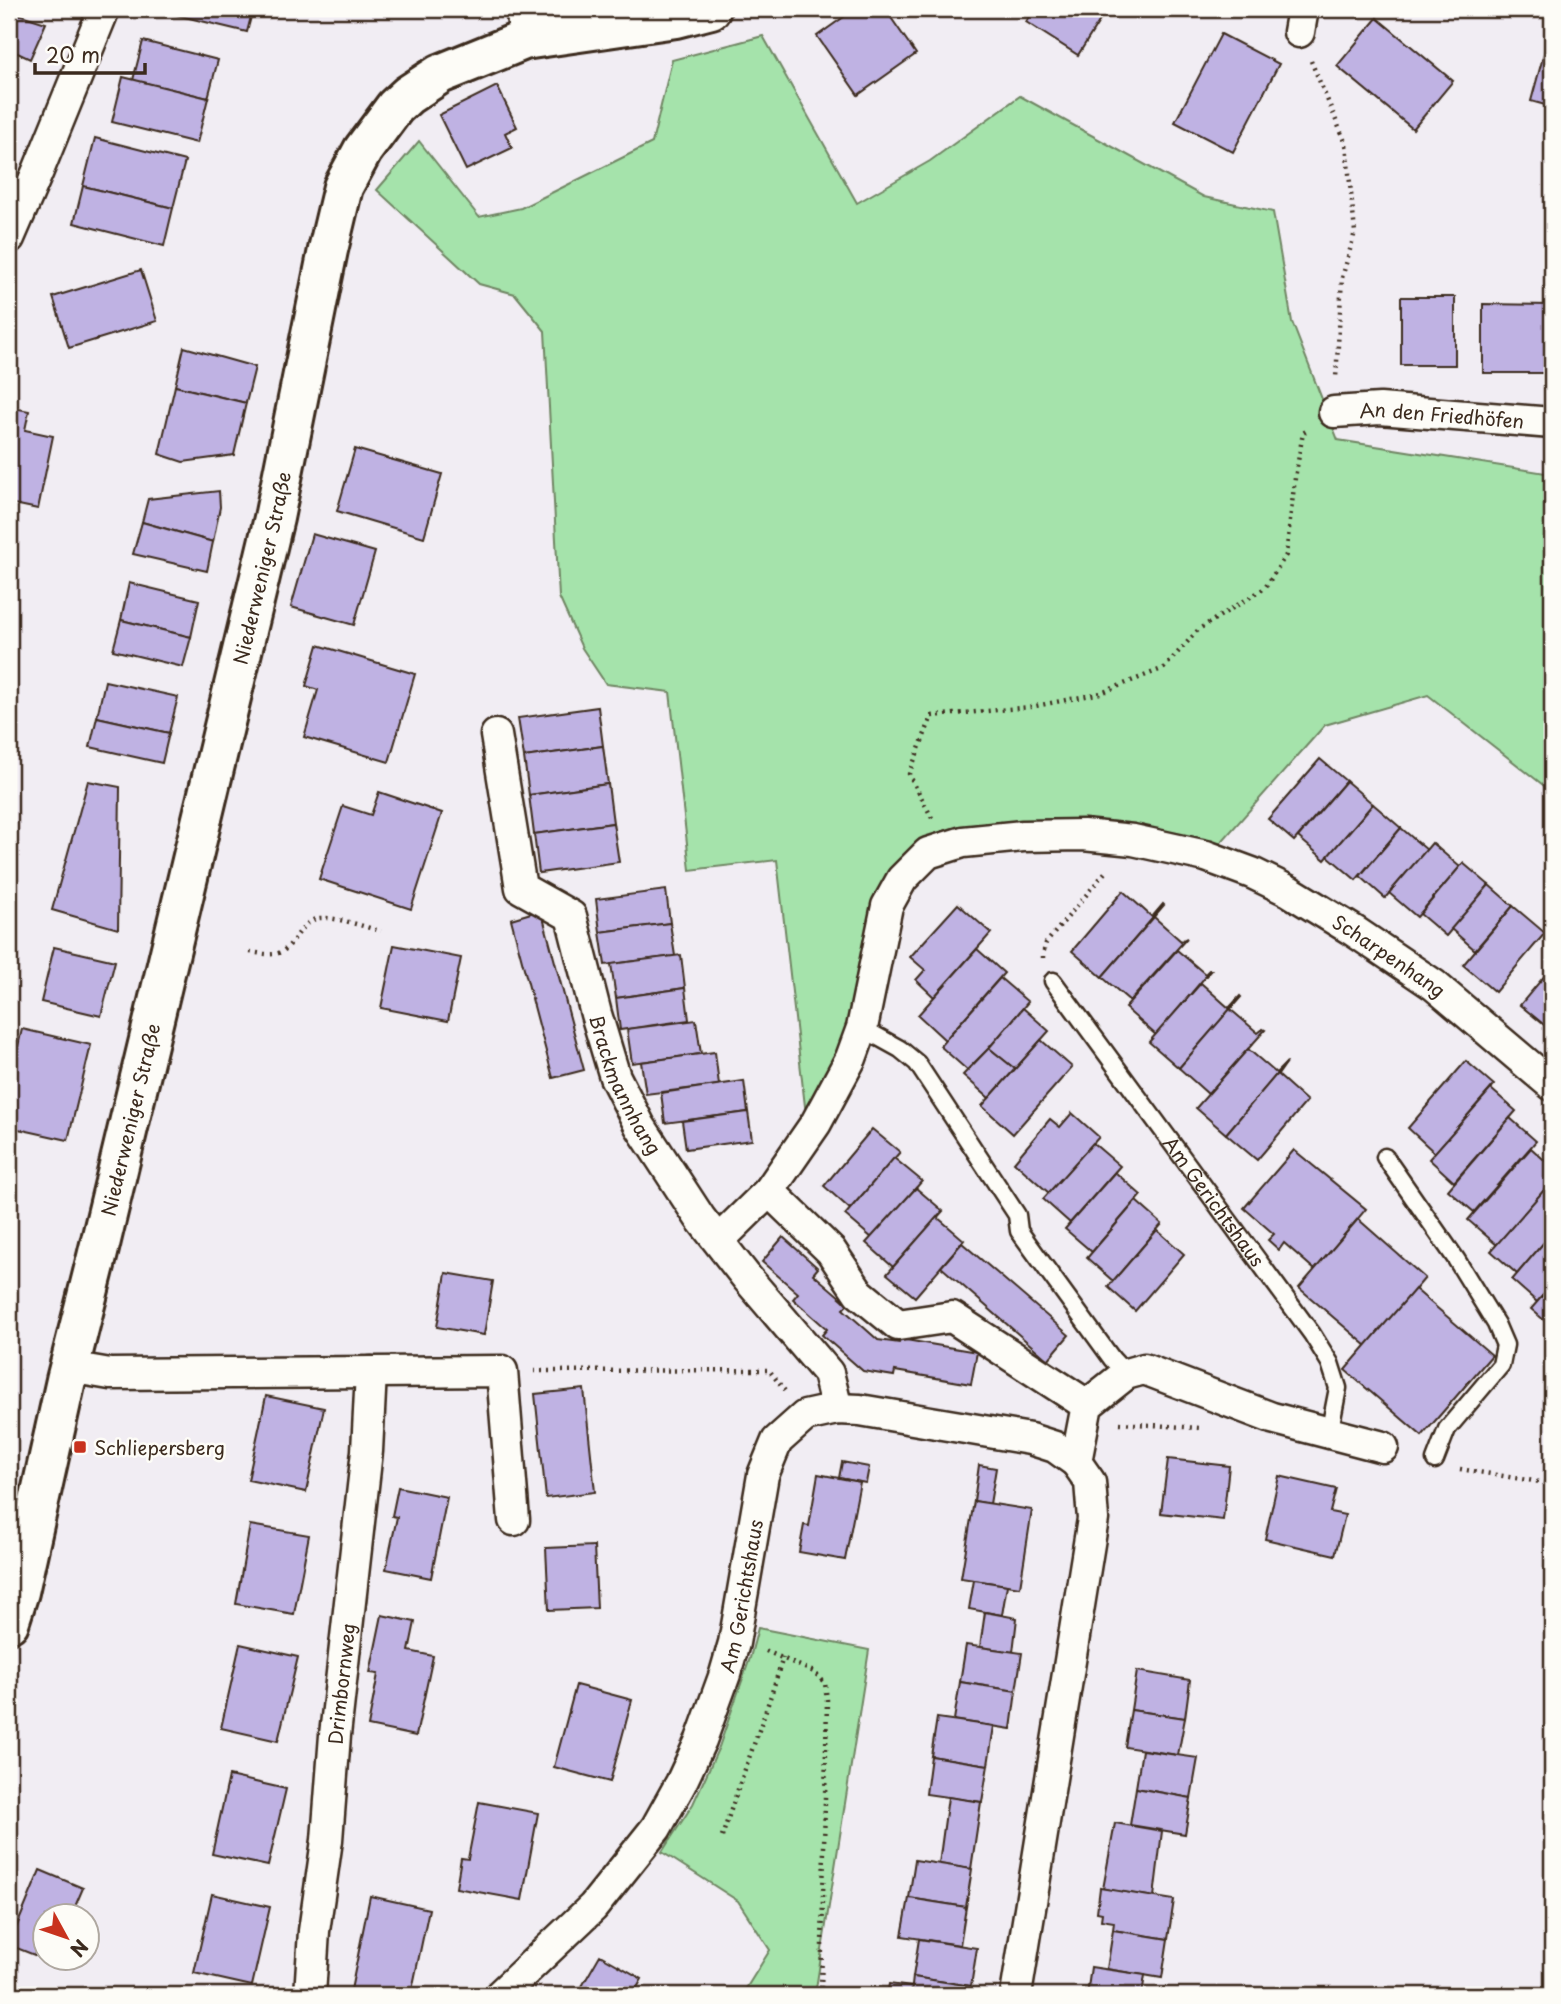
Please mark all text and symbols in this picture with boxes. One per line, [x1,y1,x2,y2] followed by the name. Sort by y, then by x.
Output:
[35,32,145,76] scale bar
[46,38,100,70] text: 20 m
[1358,395,1525,435] street label: An den Friedhöfen
[225,469,297,667] street label: Niederweniger Straße
[1327,907,1452,1003] street label: Scharpenhang
[583,1011,669,1160] street label: Brackmannhang
[93,1020,167,1219] street label: Niederweniger Straße
[1157,1130,1272,1272] street label: Am Gerichtshaus
[94,1433,225,1461] place label: Schliepersberg
[72,1439,88,1455] marker: Schliepersberg
[712,1517,769,1676] street label: Am Gerichtshaus
[320,1621,362,1745] street label: Drimbornweg
[32,1902,102,1972] north arrow
[64,1934,95,1963] text: N

